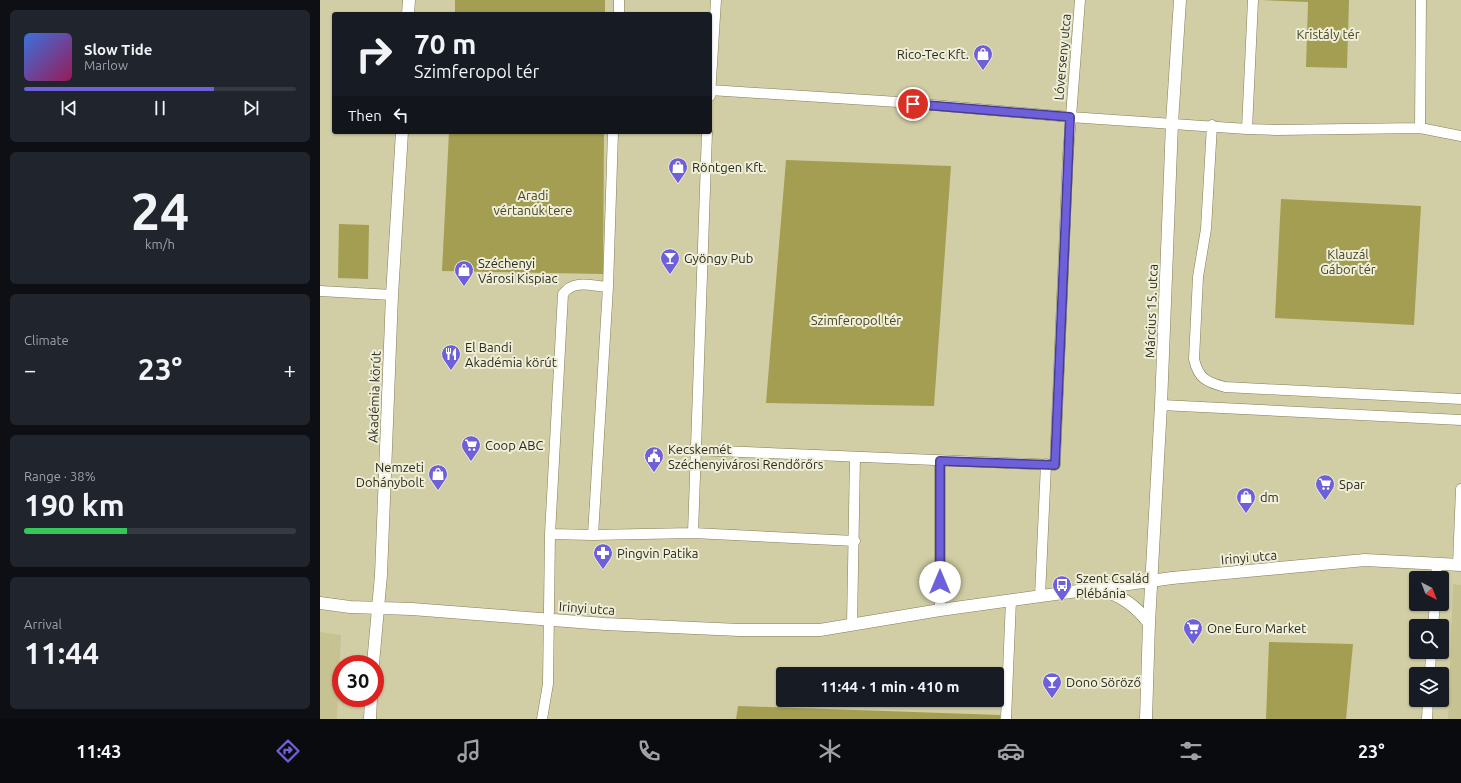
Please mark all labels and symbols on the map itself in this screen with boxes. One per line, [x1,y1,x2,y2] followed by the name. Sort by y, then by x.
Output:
[1051,13,1073,101] street label: Lóverseny utca
[1296,27,1360,41] park label: Kristály tér
[972,43,994,71] shop icon: Rico-Tec Kft.
[897,47,969,61] place label: Rico-Tec Kft.
[896,87,930,121] pin
[667,156,689,184] shop icon: Röntgen Kft.
[692,160,767,174] place label: Röntgen Kft.
[494,188,572,217] park label: Aradi vértanúk tere
[659,247,681,275] bar icon: Gyöngy Pub
[1320,247,1376,276] park label: Klauzál Gábor tér
[684,251,753,265] place label: Gyöngy Pub
[478,256,557,285] place label: Széchenyi Városi Kispiac
[453,259,475,287] shop icon: Széchenyi Városi Kispiac
[1142,264,1160,358] street label: Március 15. utca
[811,313,901,327] park label: Szimferopol tér
[465,340,557,369] place label: El Bandi Akadémia körút
[440,343,462,371] restaurant icon: El Bandi Akadémia körút
[365,351,383,443] street label: Akadémia körút
[460,434,482,462] supermarket icon: Coop ABC
[485,438,543,452] place label: Coop ABC
[668,442,824,471] place label: Kecskemét Széchenyivárosi Rendőrőrs
[643,445,665,473] public building icon: Kecskemét Széchenyivárosi Rendőrőrs
[356,460,424,489] place label: Nemzeti Dohánybolt
[427,463,449,491] shop icon: Nemzeti Dohánybolt
[1314,473,1336,501] supermarket icon: Spar
[1339,477,1365,491] place label: Spar
[1235,486,1257,514] shop icon: dm
[1260,490,1279,504] place label: dm
[592,542,614,570] pharmacy icon: Pingvin Patika
[617,546,699,560] place label: Pingvin Patika
[1220,548,1278,566] street label: Irinyi utca
[919,561,961,603] position arrow
[1076,571,1149,600] place label: Szent Család Plébánia
[1409,571,1449,611] north arrow
[1051,574,1073,602] bus stop icon: Szent Család Plébánia
[558,599,616,617] street label: Irinyi utca
[1182,617,1204,645] supermarket icon: One Euro Market
[1207,621,1306,635] place label: One Euro Market
[332,655,384,707] speed limit sign: 30
[1041,671,1063,699] bar icon: Dono Söröző
[1066,675,1141,689] place label: Dono Söröző

